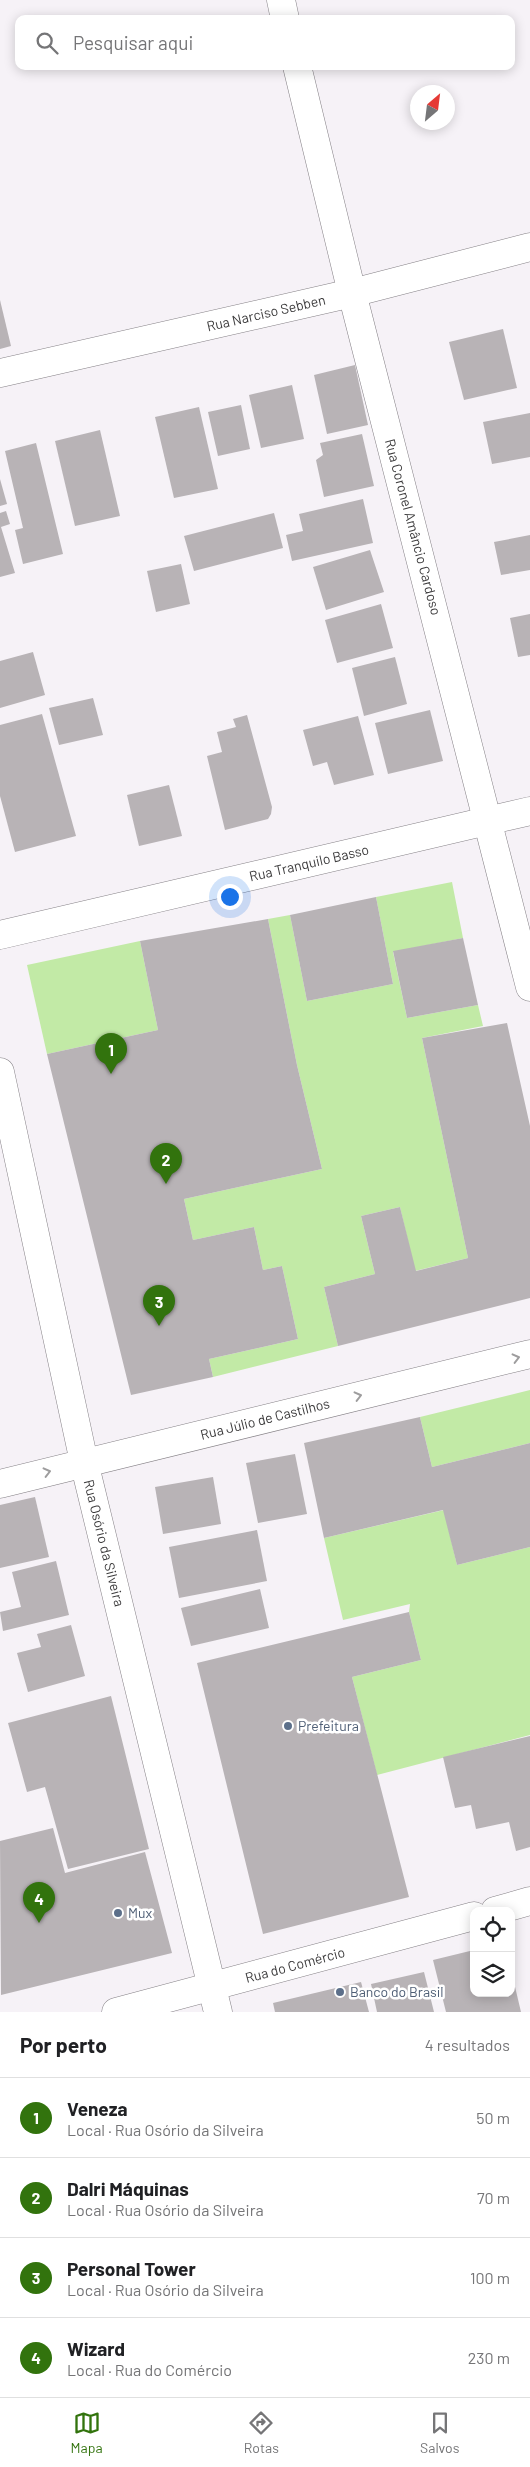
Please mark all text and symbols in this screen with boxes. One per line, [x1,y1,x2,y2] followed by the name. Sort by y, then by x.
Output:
[15,15,515,70] search box
[33,29,61,57] icon: search
[73,31,193,54] text: Pesquisar aqui
[410,85,455,130] north arrow
[205,291,327,334] street label: Rua Narciso Sebben
[382,437,445,617] street label: Rua Coronel Amâncio Cardoso
[247,840,370,885] street label: Rua Tranquilo Basso
[217,884,243,910] your location
[95,1033,127,1074] pin: 1
[150,1143,182,1184] pin: 2
[143,1285,175,1326] pin: 3
[512,1353,520,1363] one-way arrow
[354,1391,363,1402] one-way arrow
[198,1394,332,1443] street label: Rua Júlio de Castilhos
[43,1467,52,1478] one-way arrow
[80,1478,128,1608] street label: Rua Osório da Silveira
[298,1717,359,1734] place label: Prefeitura
[282,1720,294,1732] marker: Prefeitura
[23,1882,55,1923] pin: 4
[128,1904,153,1921] place label: Mux
[112,1907,124,1919] marker: Mux
[470,1907,515,1997] map controls
[470,1907,515,1952] button: locate
[243,1943,347,1986] street label: Rua do Comércio
[470,1952,515,1997] button: layers
[350,1983,444,2000] place label: Banco do Brasil
[334,1986,346,1998] marker: Banco do Brasil
[20,2032,107,2057] text: Por perto
[425,2035,510,2054] text: 4 resultados
[67,2097,128,2120] text: Veneza
[33,2108,39,2127] text: 1
[476,2108,510,2127] text: 50 m
[67,2120,264,2139] text: Local · Rua Osório da Silveira
[67,2177,189,2200] text: Dalri Máquinas
[32,2188,40,2207] text: 2
[477,2188,510,2207] text: 70 m
[67,2200,264,2219] text: Local · Rua Osório da Silveira
[67,2257,196,2280] text: Personal Tower
[32,2268,40,2287] text: 3
[470,2268,510,2287] text: 100 m
[67,2280,264,2299] text: Local · Rua Osório da Silveira
[67,2337,125,2360] text: Wizard
[31,2348,41,2367] text: 4
[468,2348,510,2367] text: 230 m
[67,2360,232,2379] text: Local · Rua do Comércio
[71,2409,103,2456] tab: Mapa
[244,2409,279,2456] tab: Rotas
[420,2409,459,2456] tab: Salvos

